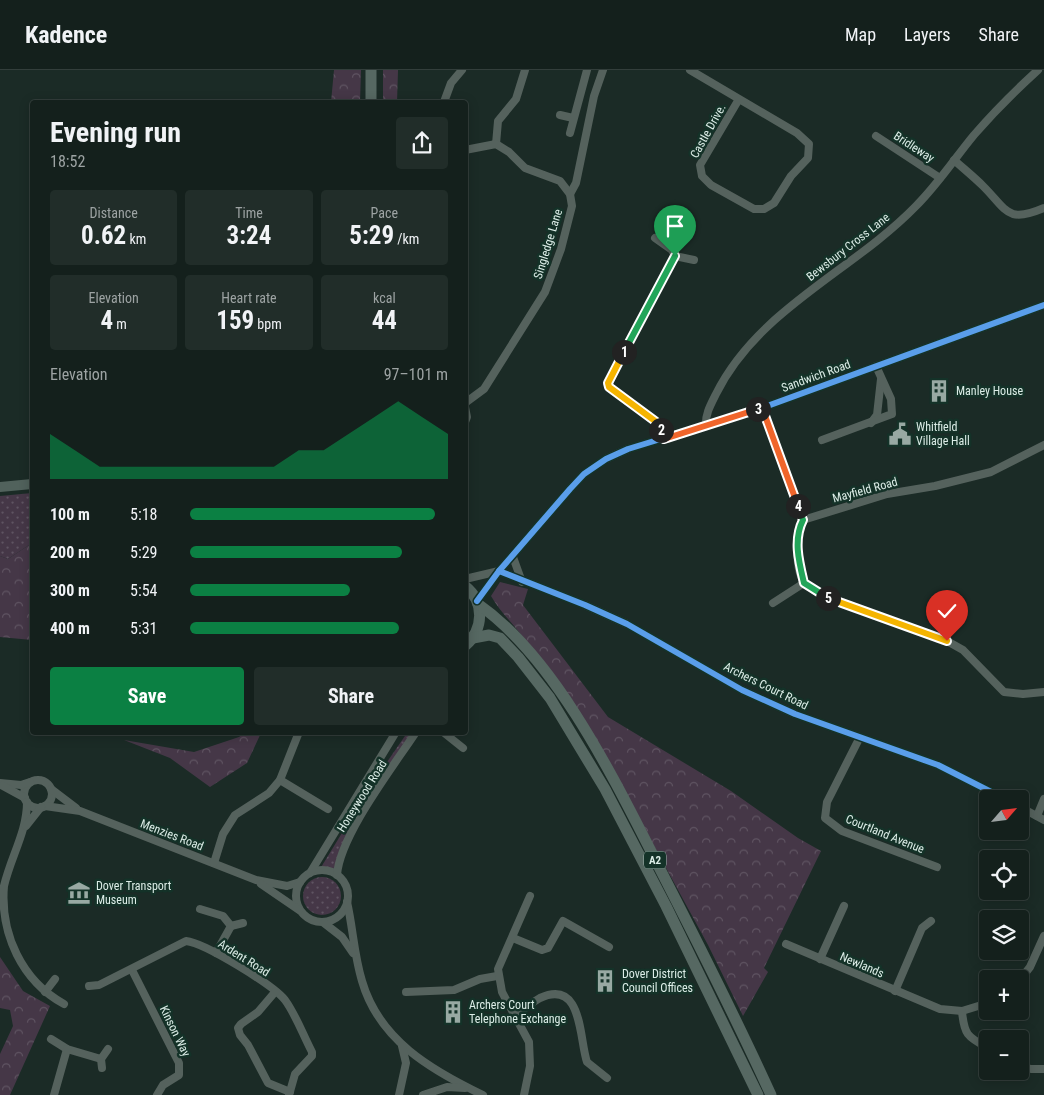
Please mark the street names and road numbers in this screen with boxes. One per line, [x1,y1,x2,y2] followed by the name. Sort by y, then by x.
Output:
[687,101,729,161] street label: Castle Drive.
[891,129,937,165] street label: Bridleway
[531,207,565,281] street label: Singledge Lane
[804,210,893,284] street label: Bewsbury Cross Lane
[780,357,852,395] street label: Sandwich Road
[831,475,899,505] street label: Mayfield Road
[721,659,811,713] street label: Archers Court Road
[334,757,390,835] street label: Honeywood Road
[844,812,927,856] street label: Courtland Avenue
[138,817,206,853] street label: Menzies Road
[644,852,666,868] road number: A2
[216,937,272,979] street label: Ardent Road
[838,949,886,981] street label: Newlands
[157,1003,193,1059] street label: Kinson Way

